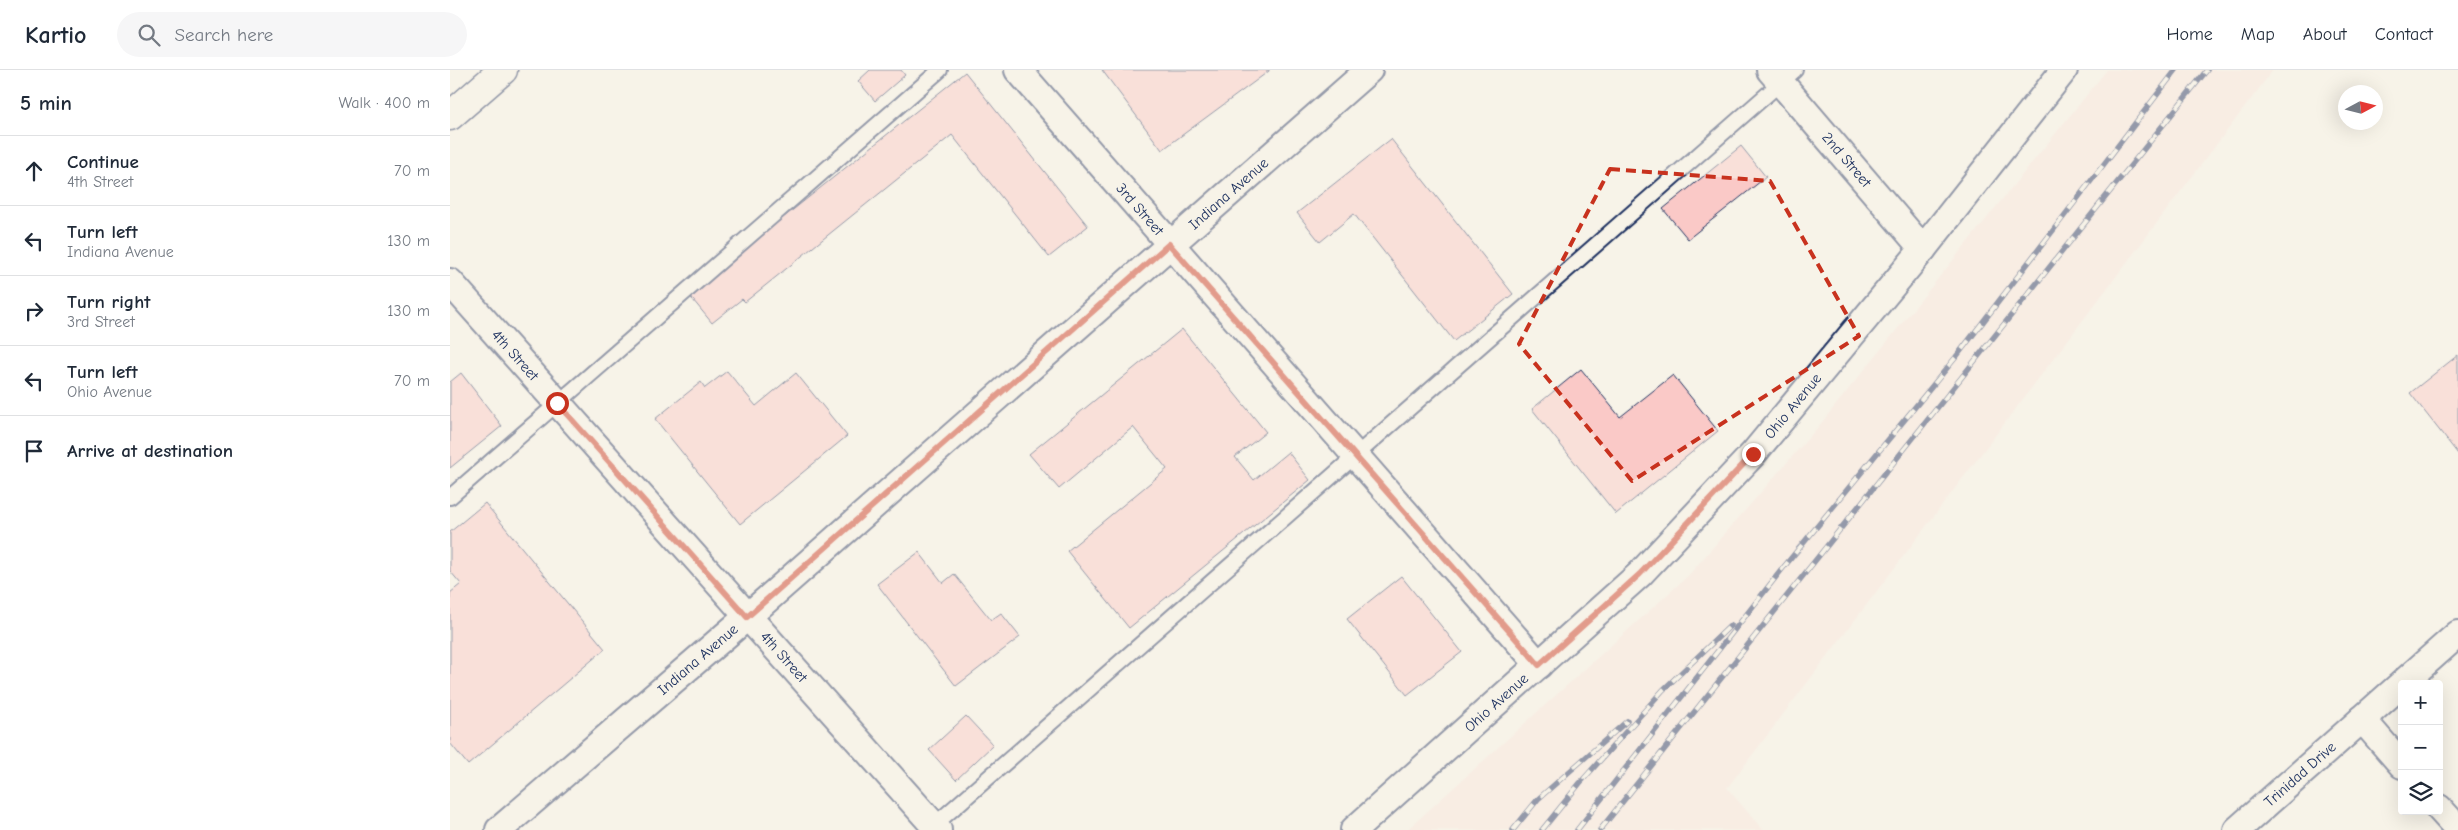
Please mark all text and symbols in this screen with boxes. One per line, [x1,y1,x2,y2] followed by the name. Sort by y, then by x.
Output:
[117,12,467,57] search box
[25,21,87,49] text: Kartio
[135,21,163,49] icon: search
[175,24,273,46] text: Search here
[2166,24,2213,45] text: Home
[2241,24,2275,45] text: Map
[2303,24,2347,45] text: About
[2375,24,2433,45] text: Contact
[2338,85,2383,130] north arrow
[20,91,72,115] text: 5 min
[338,94,430,112] text: Walk · 400 m
[1818,128,1876,191] street label: 2nd Street
[67,151,139,173] text: Continue
[1185,154,1272,233] street label: Indiana Avenue
[20,157,48,185] icon: ahead
[394,162,430,180] text: 70 m
[67,173,133,191] text: 4th Street
[1112,179,1168,240] street label: 3rd Street
[67,221,138,243] text: Turn left
[20,227,48,255] icon: left
[387,232,430,250] text: 130 m
[67,243,174,261] text: Indiana Avenue
[67,291,151,313] text: Turn right
[20,297,48,325] icon: right
[387,302,430,320] text: 130 m
[67,313,135,331] text: 3rd Street
[488,326,543,385] street label: 4th Street
[67,361,138,383] text: Turn left
[20,367,48,395] icon: left
[1760,369,1825,442] street label: Ohio Avenue
[394,372,430,390] text: 70 m
[67,383,152,401] text: Ohio Avenue
[546,392,569,415] route start
[20,437,48,465] icon: arrive
[67,440,233,462] text: Arrive at destination
[1742,443,1765,466] route end
[654,620,742,699] street label: Indiana Avenue
[756,628,812,687] street label: 4th Street
[1461,669,1532,736] street label: Ohio Avenue
[2398,680,2443,815] map controls
[2398,680,2443,725] button: +
[2398,725,2443,770] button: −
[2260,737,2340,811] street label: Trinidad Drive
[2398,770,2443,815] button: layers

